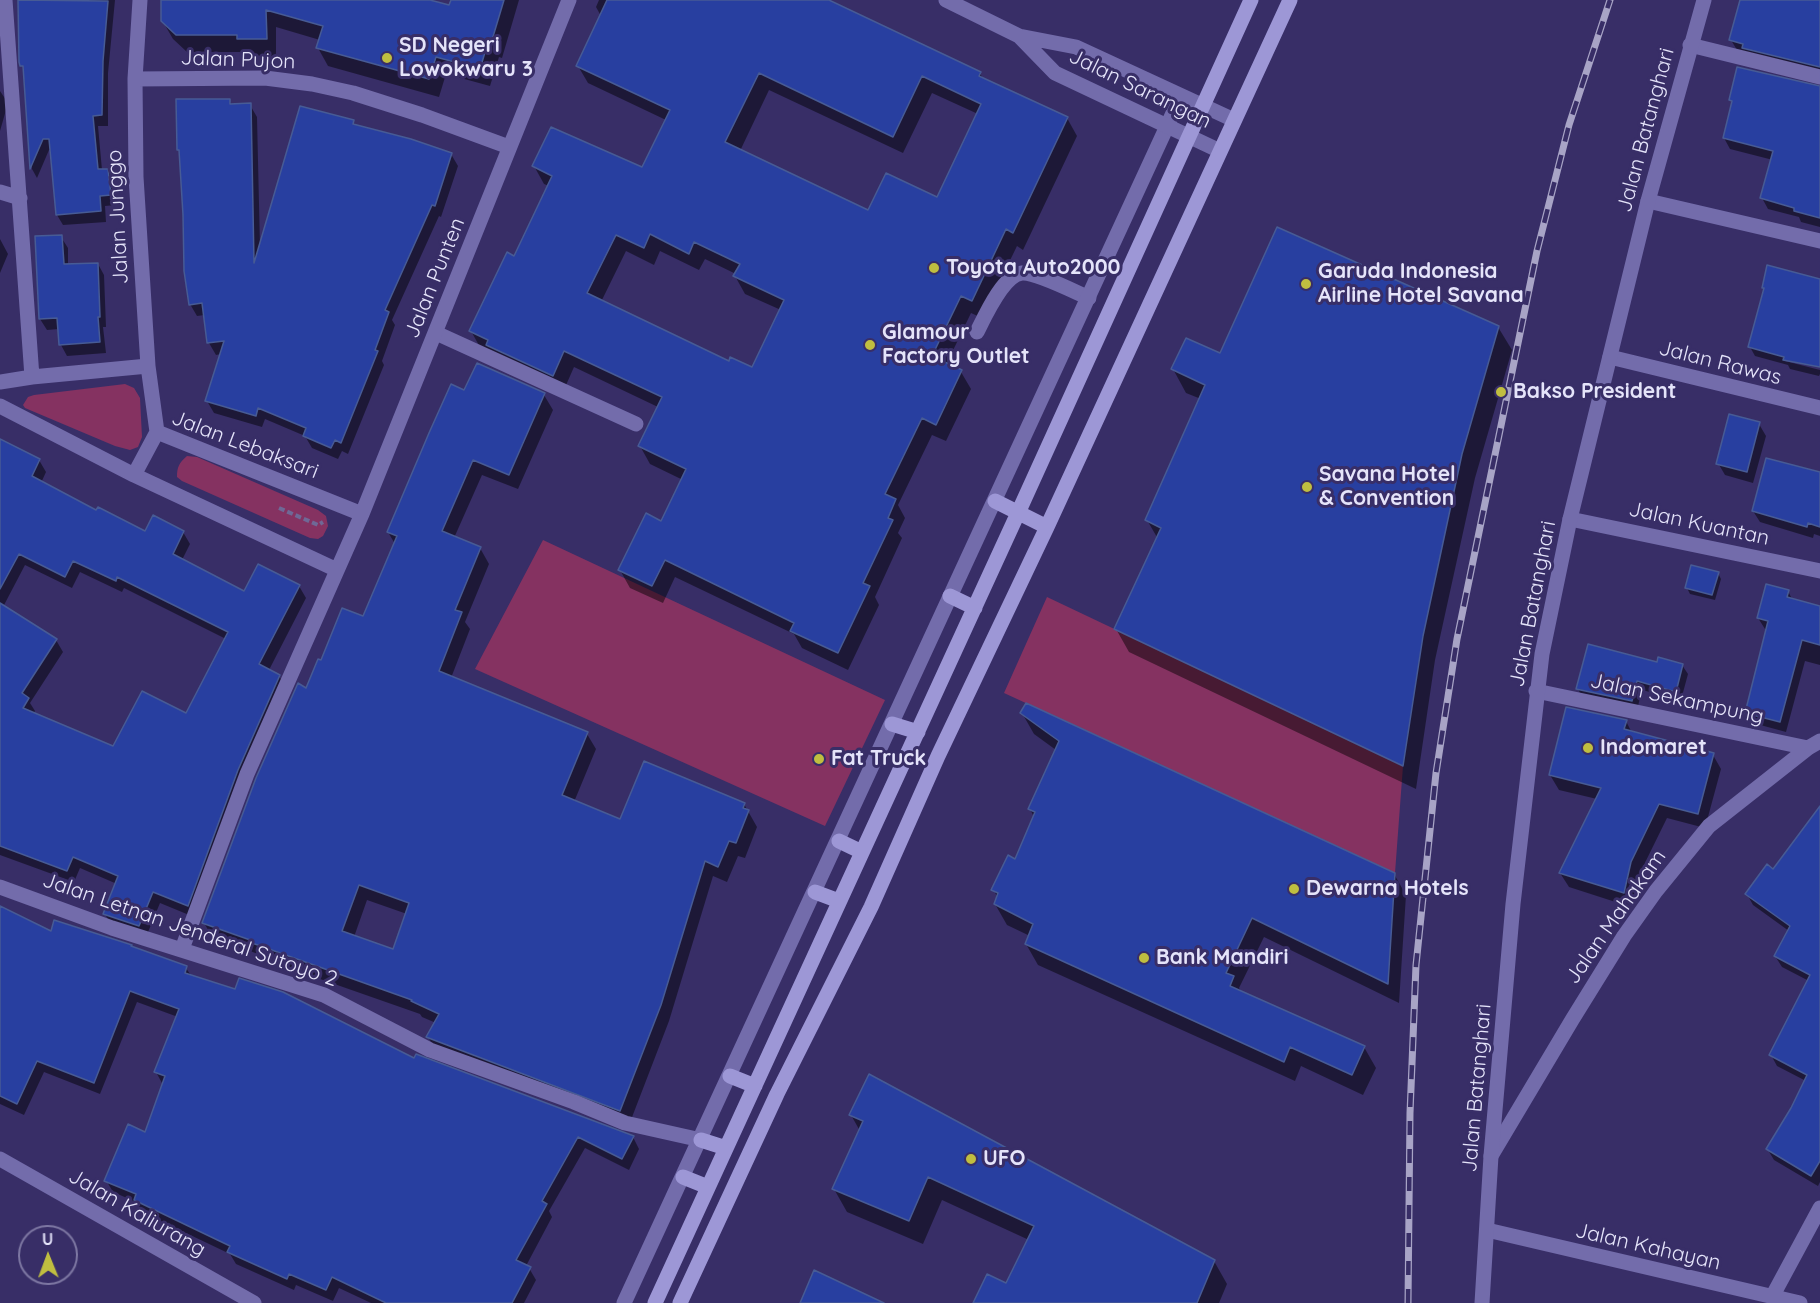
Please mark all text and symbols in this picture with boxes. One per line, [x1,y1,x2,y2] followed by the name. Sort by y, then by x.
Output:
[399,33,533,83] place label: SD Negeri Lowokwaru 3
[1065,44,1215,134] street label: Jalan Sarangan
[180,45,296,75] street label: Jalan Pujon
[1612,45,1680,215] street label: Jalan Batanghari
[380,51,394,65] marker: SD Negeri Lowokwaru 3
[102,149,134,285] street label: Jalan Junggo
[399,214,471,342] street label: Jalan Punten
[946,255,1120,281] place label: Toyota Auto2000
[1318,259,1524,309] place label: Garuda Indonesia Airline Hotel Savana
[927,261,941,275] marker: Toyota Auto2000
[1299,277,1313,291] marker: Garuda Indonesia Airline Hotel Savana
[882,320,1030,370] place label: Glamour Factory Outlet
[1656,336,1784,390] street label: Jalan Rawas
[863,338,877,352] marker: Glamour Factory Outlet
[1513,379,1676,405] place label: Bakso President
[1494,385,1508,399] marker: Bakso President
[168,405,322,485] street label: Jalan Lebaksari
[1319,462,1456,512] place label: Savana Hotel & Convention
[1300,480,1314,494] marker: Savana Hotel & Convention
[1626,497,1772,551] street label: Jalan Kuantan
[1505,519,1561,689] street label: Jalan Batanghari
[1588,668,1766,730] street label: Jalan Sekampung
[1600,735,1707,761] place label: Indomaret
[1581,741,1595,755] marker: Indomaret
[831,746,926,772] place label: Fat Truck
[812,752,826,766] marker: Fat Truck
[1560,845,1672,989] street label: Jalan Mahakam
[39,868,341,992] street label: Jalan Letnan Jenderal Sutoyo 2
[1306,876,1469,902] place label: Dewarna Hotels
[1287,882,1301,896] marker: Dewarna Hotels
[1156,945,1288,971] place label: Bank Mandiri
[1137,951,1151,965] marker: Bank Mandiri
[1457,1003,1497,1173] street label: Jalan Batanghari
[983,1146,1025,1172] place label: UFO
[964,1152,978,1166] marker: UFO
[64,1164,210,1262] street label: Jalan Kaliurang
[1573,1218,1723,1276] street label: Jalan Kahayan
[18,1225,78,1285] north arrow
[42,1229,54,1249] text: U

